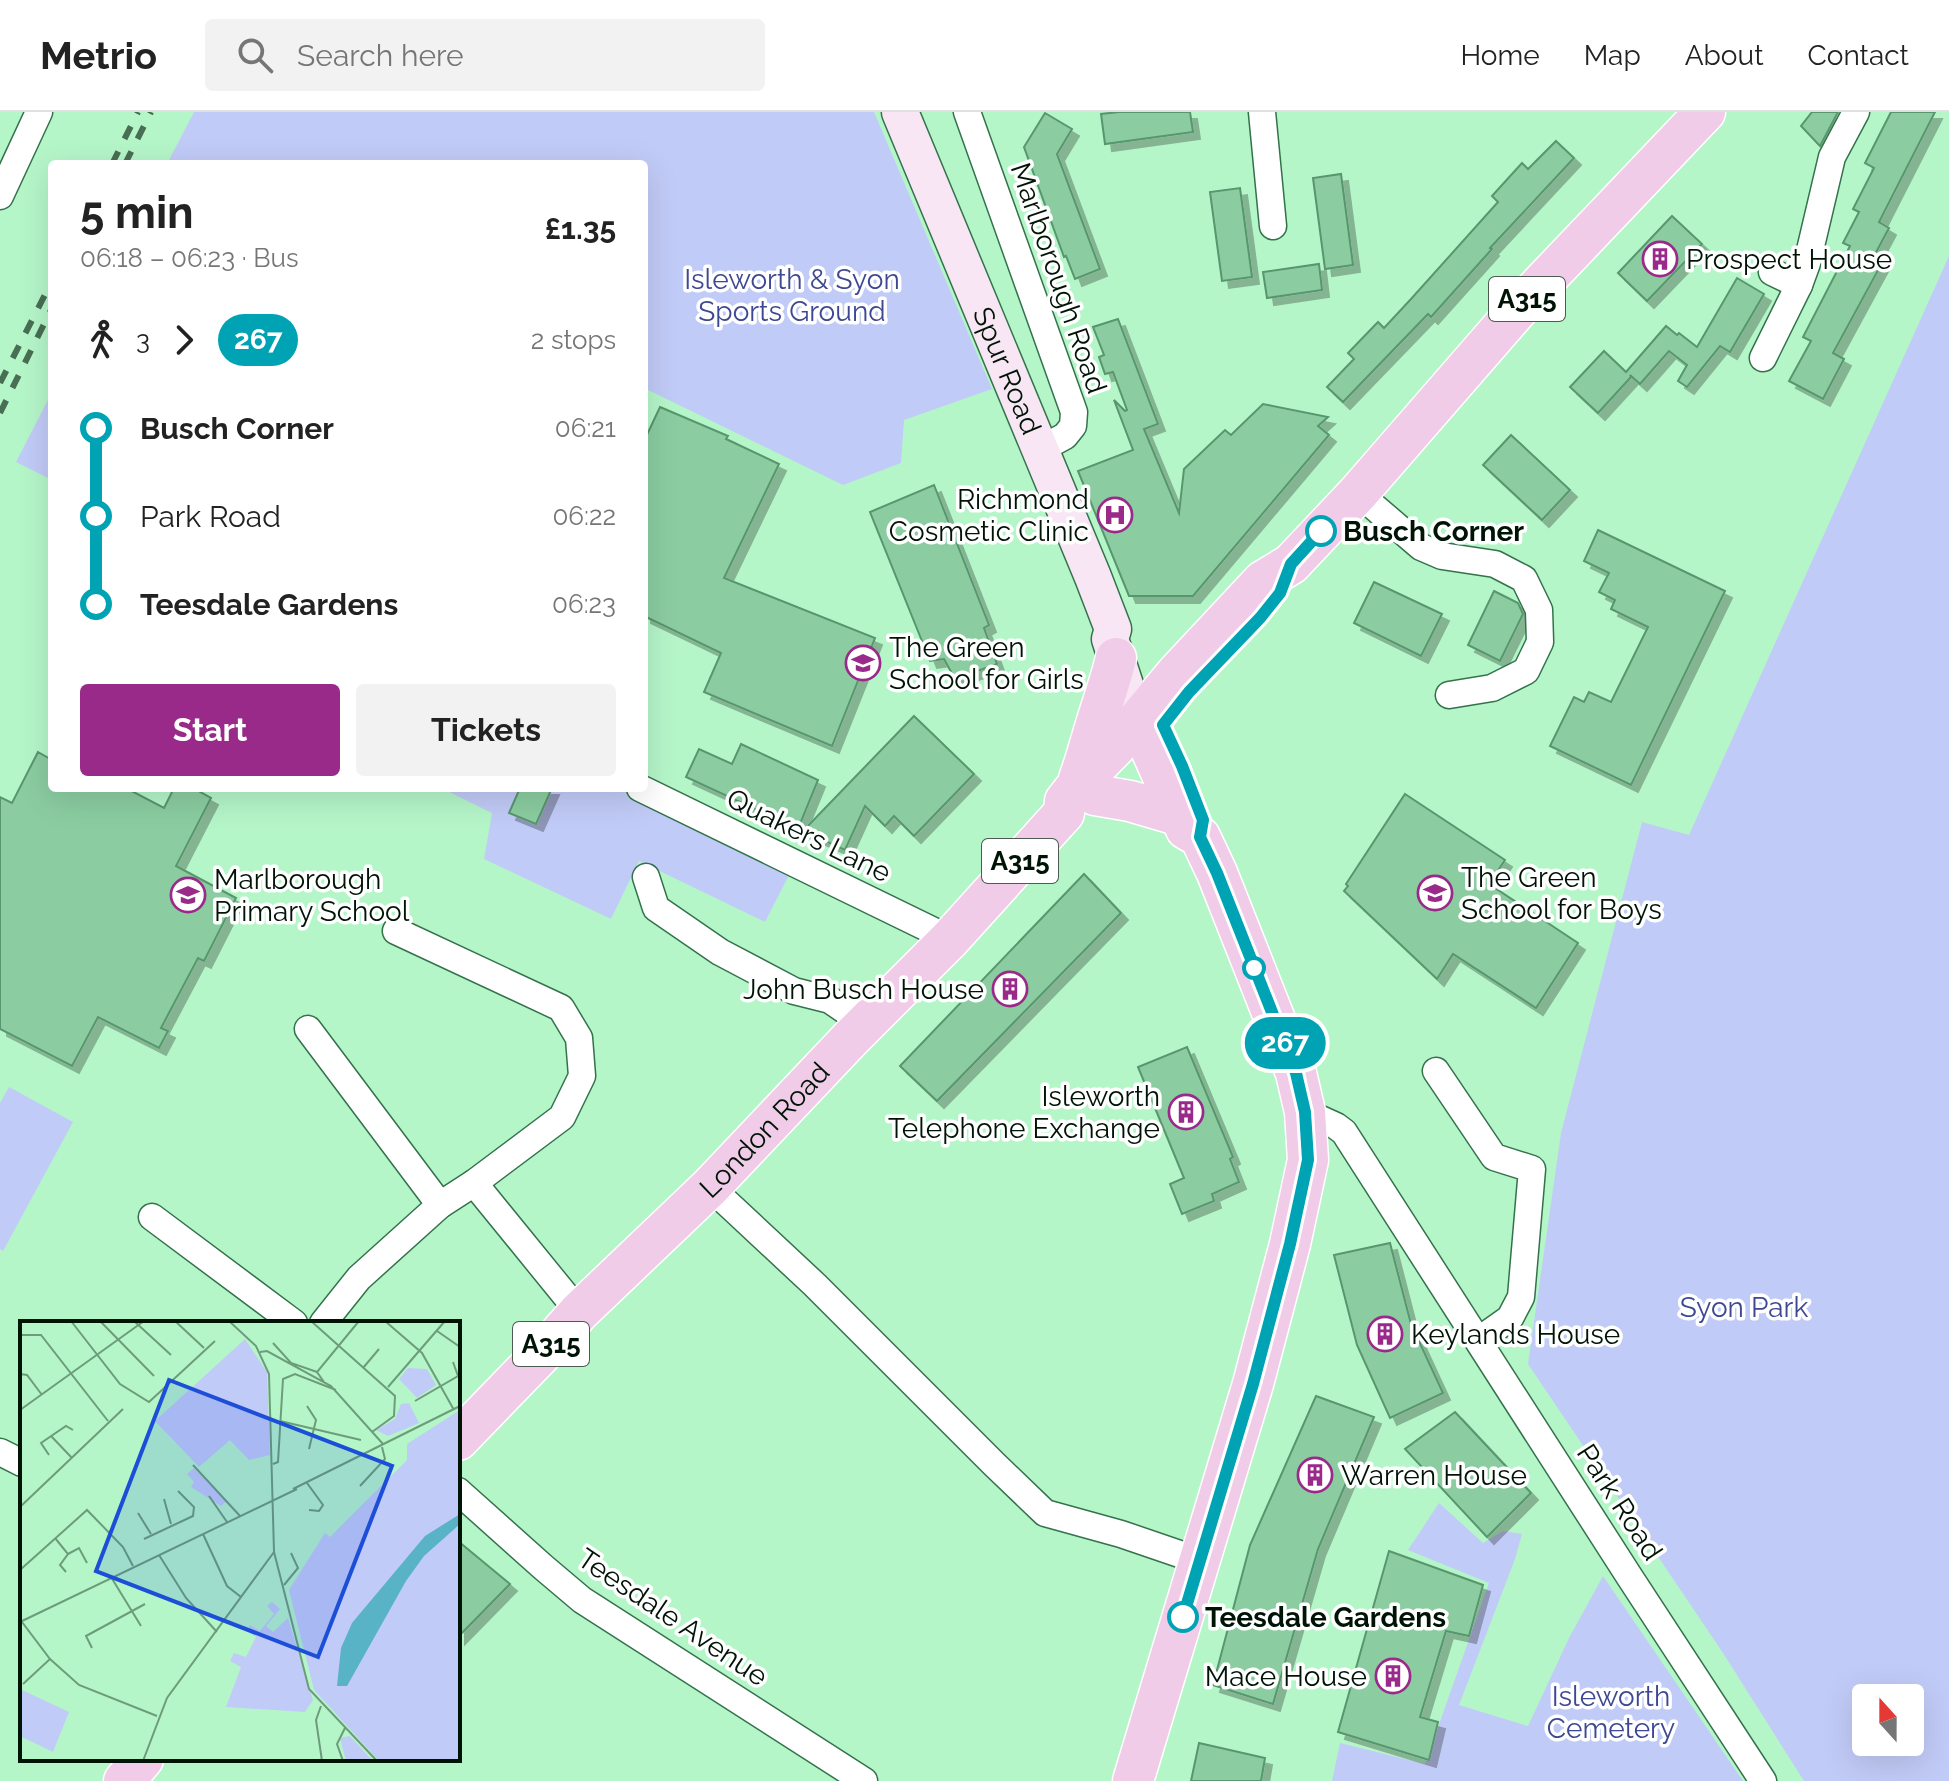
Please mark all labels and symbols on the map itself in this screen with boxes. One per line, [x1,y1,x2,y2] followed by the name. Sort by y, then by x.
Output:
[1004,159,1113,398] street label: Marlborough Road
[1641,240,1679,278] building icon: Prospect House
[1686,243,1892,276] place label: Prospect House
[684,263,900,328] park label: Isleworth & Syon Sports Ground
[1489,277,1565,321] road number: A315
[966,302,1048,439] street label: Spur Road
[889,483,1089,548] place label: Richmond Cosmetic Clinic
[1096,496,1134,534] hospital icon: Richmond Cosmetic Clinic
[1343,515,1524,548] place label: Busch Corner
[1306,516,1336,546] marker: Busch Corner
[889,631,1084,696] place label: The Green School for Girls
[844,644,882,682] school or university icon: The Green School for Girls
[721,782,896,889] street label: Quakers Lane
[982,839,1058,883] road number: A315
[1461,861,1662,926] place label: The Green School for Boys
[214,863,410,928] place label: Marlborough Primary School
[1416,874,1454,912] school or university icon: The Green School for Boys
[169,876,207,914] school or university icon: Marlborough Primary School
[1243,957,1265,979] unlabelled marker
[991,970,1029,1008] building icon: John Busch House
[743,973,984,1006] place label: John Busch House
[1239,1017,1331,1069] line badge: 267
[693,1056,836,1205] street label: London Road
[888,1080,1160,1145] place label: Isleworth Telephone Exchange
[1167,1093,1205,1131] building icon: Isleworth Telephone Exchange
[1680,1291,1808,1324] park label: Syon Park
[1366,1315,1404,1353] building icon: Keylands House
[1411,1318,1620,1351] place label: Keylands House
[20,1321,460,1761] inset map
[513,1322,589,1366] road number: A315
[1570,1438,1669,1566] street label: Park Road
[1296,1456,1334,1494] building icon: Warren House
[1341,1459,1527,1492] place label: Warren House
[572,1542,774,1693] street label: Teesdale Avenue
[1205,1601,1446,1634] place label: Teesdale Gardens
[1168,1602,1198,1632] marker: Teesdale Gardens
[1374,1657,1412,1695] building icon: Mace House
[1205,1660,1367,1693] place label: Mace House
[1547,1680,1675,1745] park label: Isleworth Cemetery
[1852,1684,1924,1756] north arrow

